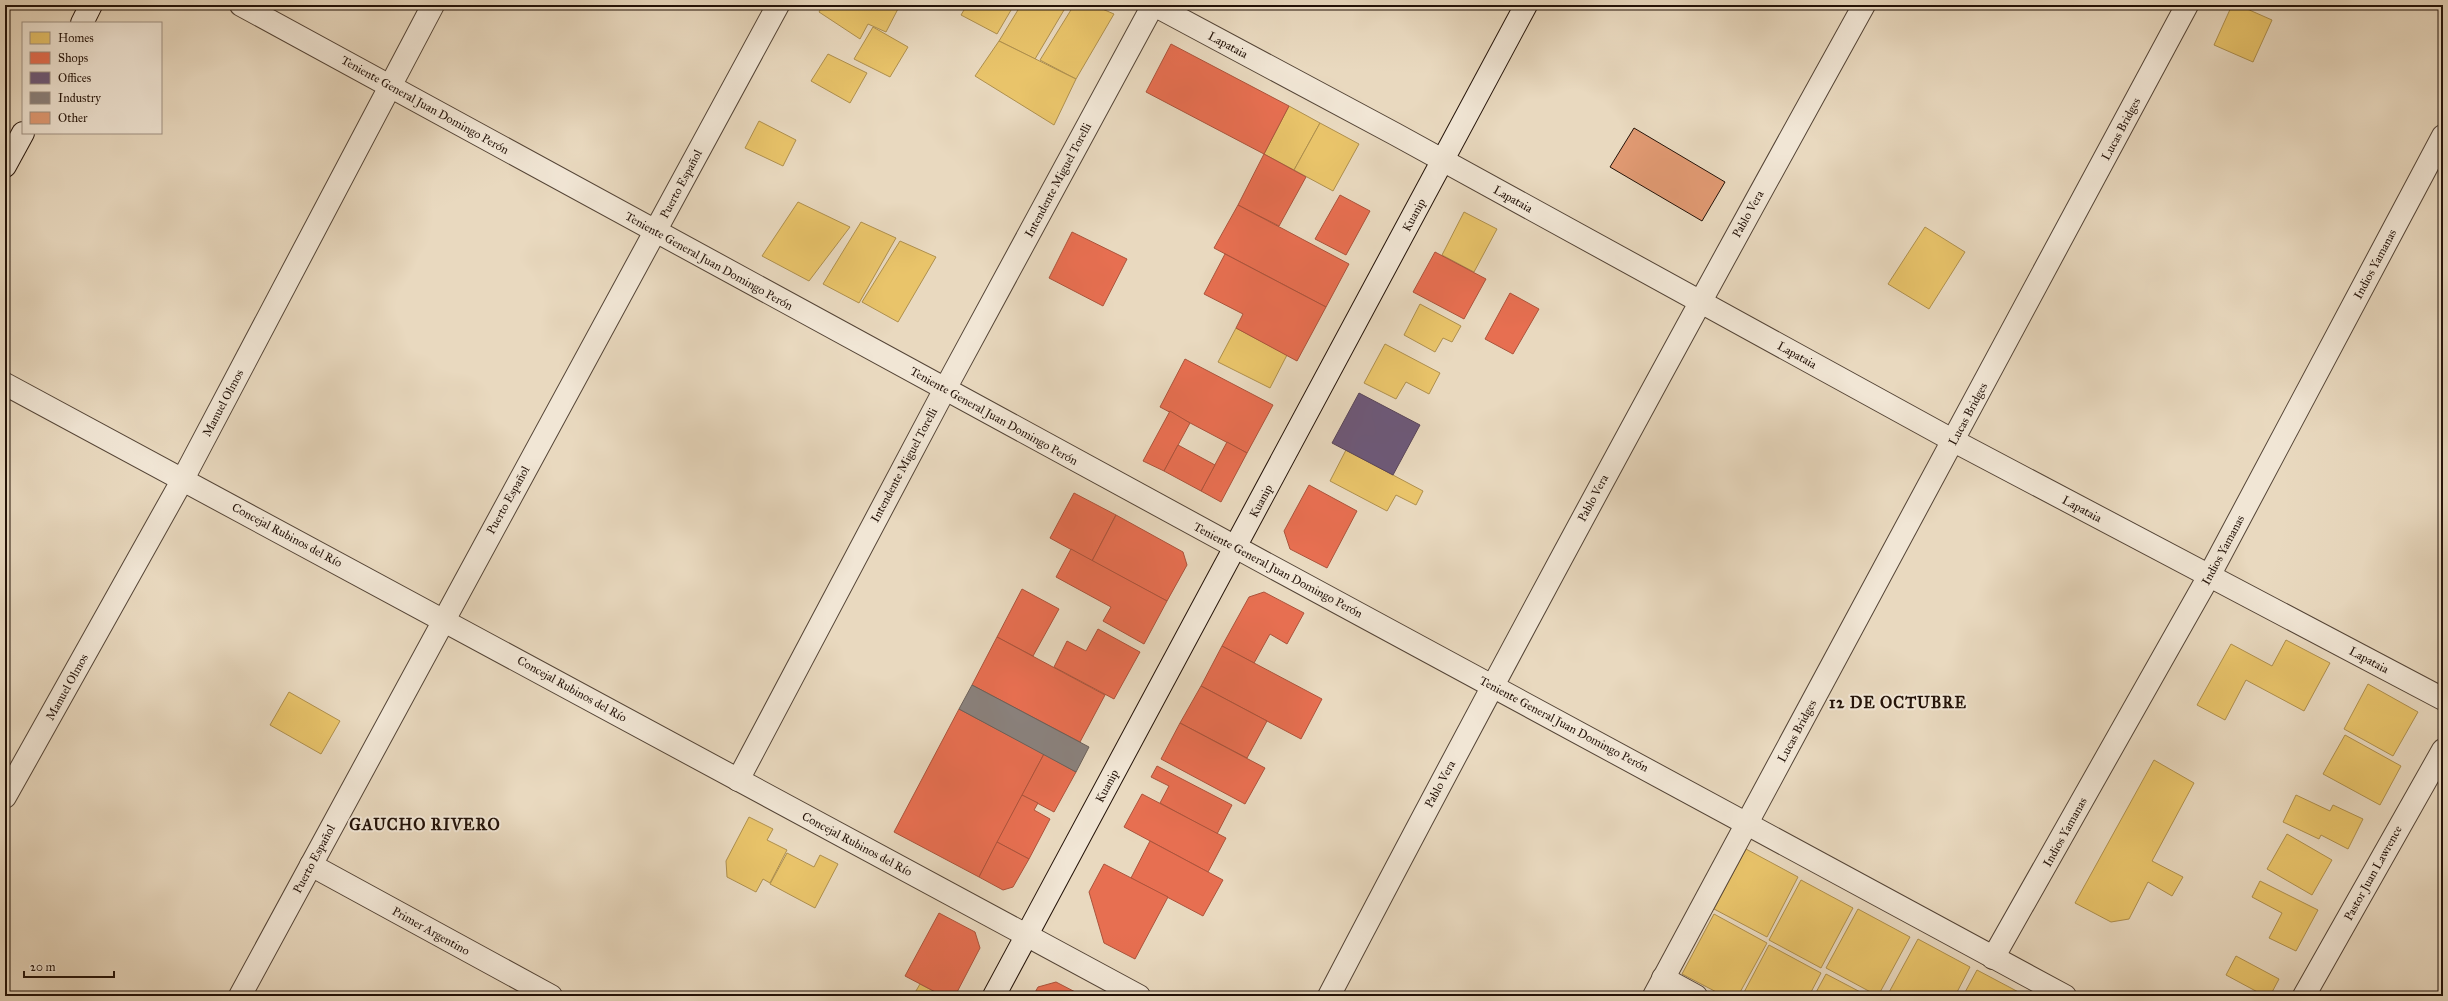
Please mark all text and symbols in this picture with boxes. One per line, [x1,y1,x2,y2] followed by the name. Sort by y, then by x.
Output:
[22,22,162,134] legend
[1206,29,1251,62] street label: Lapataia
[58,31,94,45] text: Homes
[58,51,88,65] text: Shops
[338,53,512,158] street label: Teniente General Juan Domingo Perón
[58,71,91,85] text: Offices
[58,91,101,105] text: Industry
[2099,95,2144,163] street label: Lucas Bridges
[58,111,88,125] text: Other
[1022,120,1095,240] street label: Intendente Miguel Torelli
[657,147,705,221] street label: Puerto Español
[1491,183,1536,216] street label: Lapataia
[1729,187,1767,240] street label: Pablo Vera
[1399,196,1429,234] street label: Kuanip
[622,209,796,314] street label: Teniente General Juan Domingo Perón
[2351,227,2399,301] street label: Indios Yamanas
[1775,339,1820,372] street label: Lapataia
[907,364,1081,469] street label: Teniente General Juan Domingo Perón
[199,367,247,439] street label: Manuel Olmos
[1946,380,1991,448] street label: Lucas Bridges
[868,405,941,525] street label: Intendente Miguel Torelli
[484,463,533,536] street label: Puerto Español
[1575,471,1612,524] street label: Pablo Vera
[1246,482,1276,520] street label: Kuanip
[2060,493,2105,526] street label: Lapataia
[230,500,344,570] street label: Concejal Rubinos del Río
[2199,513,2247,587] street label: Indios Yamanas
[1191,519,1365,622] street label: Teniente General Juan Domingo Perón
[2347,644,2392,677] street label: Lapataia
[43,651,91,723] street label: Manuel Olmos
[515,653,629,725] street label: Concejal Rubinos del Río
[1477,673,1651,776] street label: Teniente General Juan Domingo Perón
[1829,693,1967,712] district label: 12 DE OCTUBRE
[1775,697,1820,765] street label: Lucas Bridges
[1422,757,1459,810] street label: Pablo Vera
[1092,767,1122,805] street label: Kuanip
[2040,795,2090,869] street label: Indios Yamanas
[800,809,914,879] street label: Concejal Rubinos del Río
[349,815,501,834] district label: GAUCHO RIVERO
[290,822,338,896] street label: Puerto Español
[2341,823,2406,923] street label: Pastor Juan Lawrence
[389,904,472,959] street label: Primer Argentino
[24,953,114,979] scale bar
[30,960,56,974] text: 20 m

